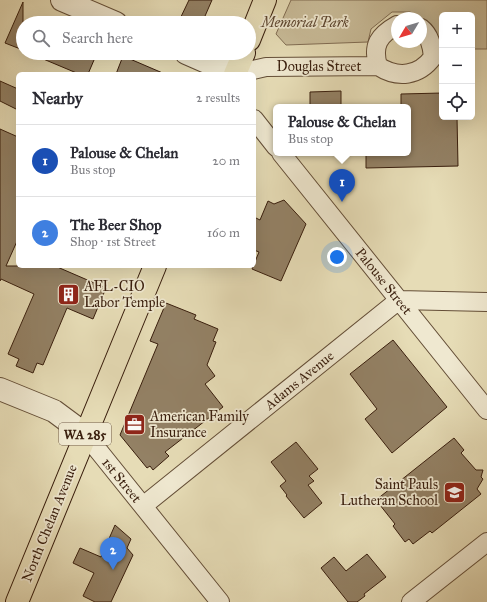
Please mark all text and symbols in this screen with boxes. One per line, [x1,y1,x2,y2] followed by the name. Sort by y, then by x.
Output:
[391,12,427,48] north arrow
[439,12,475,120] map controls
[439,12,475,48] button: +
[259,14,350,31] park label: Memorial Park
[16,16,256,60] search box
[30,27,52,49] icon: search
[62,29,133,47] text: Search here
[439,48,475,84] button: −
[277,58,361,75] street label: Douglas Street
[439,84,475,120] button: locate
[32,88,83,109] text: Nearby
[196,90,240,106] text: 2 results
[273,104,411,156] popup
[288,113,396,131] text: Palouse & Chelan
[288,131,333,147] text: Bus stop
[70,144,178,162] text: Palouse & Chelan
[42,153,48,169] text: 1
[212,153,240,169] text: 20 m
[70,162,116,178] text: Bus stop
[329,169,355,202] pin: 1
[70,216,161,234] text: The Beer Shop
[42,225,48,241] text: 2
[207,225,240,241] text: 160 m
[70,234,156,250] text: Shop · 1st Street
[352,245,416,318] street label: Palouse Street
[327,247,347,267] your location
[83,278,165,311] place label: AFL-CIO Labor Temple
[56,281,82,307] building icon: AFL-CIO Labor Temple
[260,347,338,414] street label: Adams Avenue
[149,408,249,441] place label: American Family Insurance
[121,411,147,437] office icon: American Family Insurance
[59,423,111,445] road number: WA 285
[98,454,145,506] street label: 1st Street
[18,462,81,584] street label: North Chelan Avenue
[340,476,438,509] place label: Saint Pauls Lutheran School
[441,479,467,505] school or university icon: Saint Pauls Lutheran School
[100,537,126,570] pin: 2

